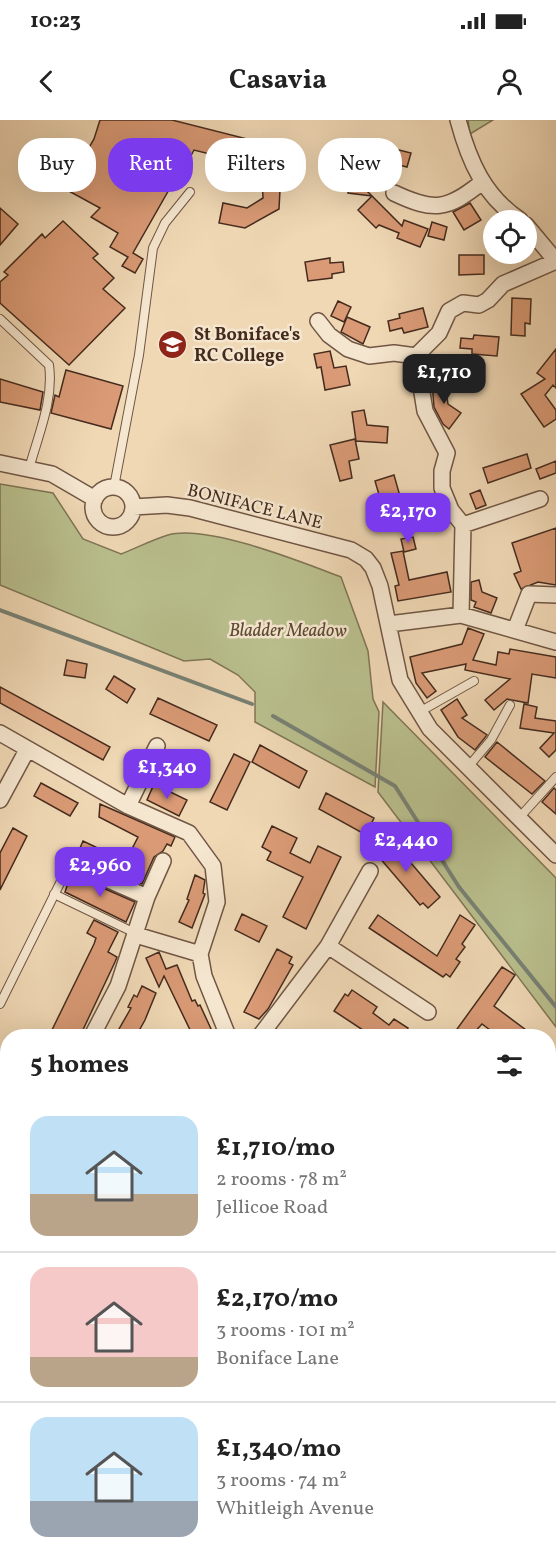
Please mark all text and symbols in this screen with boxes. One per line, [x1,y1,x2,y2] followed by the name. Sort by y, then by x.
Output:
[30,6,81,37] text: 10:23
[229,62,327,100] text: Casavia
[30,65,63,98] icon: back
[493,65,526,98] icon: person
[18,138,96,192] chip: Buy
[108,138,193,192] chip: Rent
[205,138,306,192] chip: Filters
[318,138,402,192] chip: New
[483,210,537,264] map controls
[483,210,537,264] button: locate
[194,323,300,369] place label: St Boniface's RC College
[157,328,189,360] school or university icon: St Boniface's RC College
[395,354,493,405] pin: £1,710
[417,359,471,387] text: £1,710
[184,479,325,536] street label: BONIFACE LANE
[359,493,457,544] pin: £2,170
[380,498,436,526] text: £2,170
[229,619,347,644] park label: Bladder Meadow
[118,749,216,800] pin: £1,340
[137,754,197,782] text: £1,340
[357,822,455,873] pin: £2,440
[374,827,438,855] text: £2,440
[51,847,149,898] pin: £2,960
[69,852,131,880] text: £2,960
[30,1047,129,1083] text: 5 homes
[493,1049,526,1082] icon: filters
[216,1130,335,1166] text: £1,710/mo
[78,1140,150,1212] icon: home
[216,1166,347,1194] text: 2 rooms · 78 m²
[216,1194,328,1222] text: Jellicoe Road
[216,1281,338,1317] text: £2,170/mo
[78,1291,150,1363] icon: home
[216,1317,355,1345] text: 3 rooms · 101 m²
[216,1345,339,1373] text: Boniface Lane
[216,1431,341,1467] text: £1,340/mo
[78,1441,150,1513] icon: home
[216,1467,347,1495] text: 3 rooms · 74 m²
[216,1495,374,1523] text: Whitleigh Avenue

